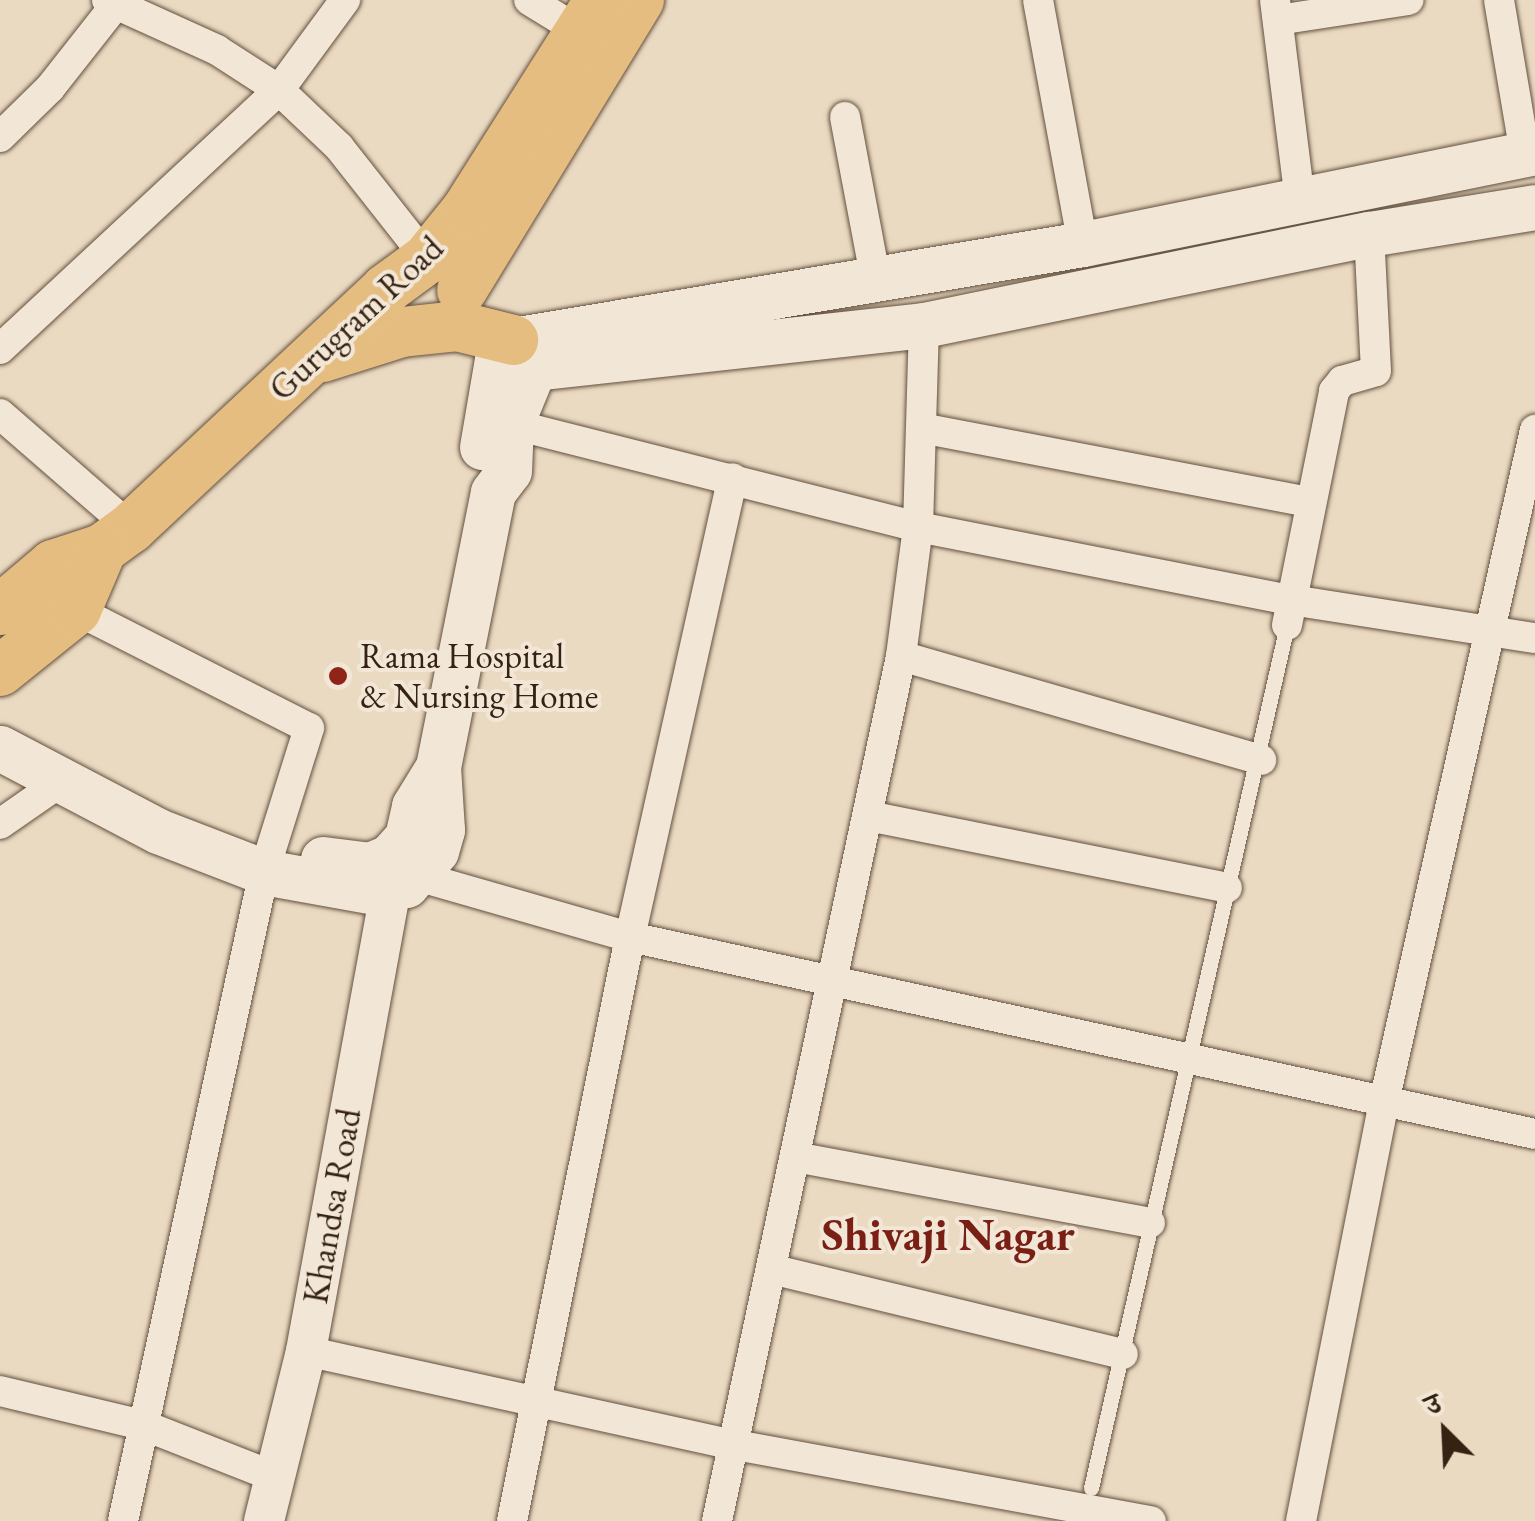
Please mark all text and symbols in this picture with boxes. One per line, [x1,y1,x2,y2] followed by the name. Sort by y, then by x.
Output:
[260,227,452,409] street label: Gurugram Road
[360,635,598,717] place label: Rama Hospital & Nursing Home
[325,663,351,689] marker: Rama Hospital & Nursing Home
[294,1105,370,1307] street label: Khandsa Road
[821,1208,1075,1262] district label: Shivaji Nagar
[1395,1381,1495,1481] north arrow
[1419,1384,1447,1423] text: उ

